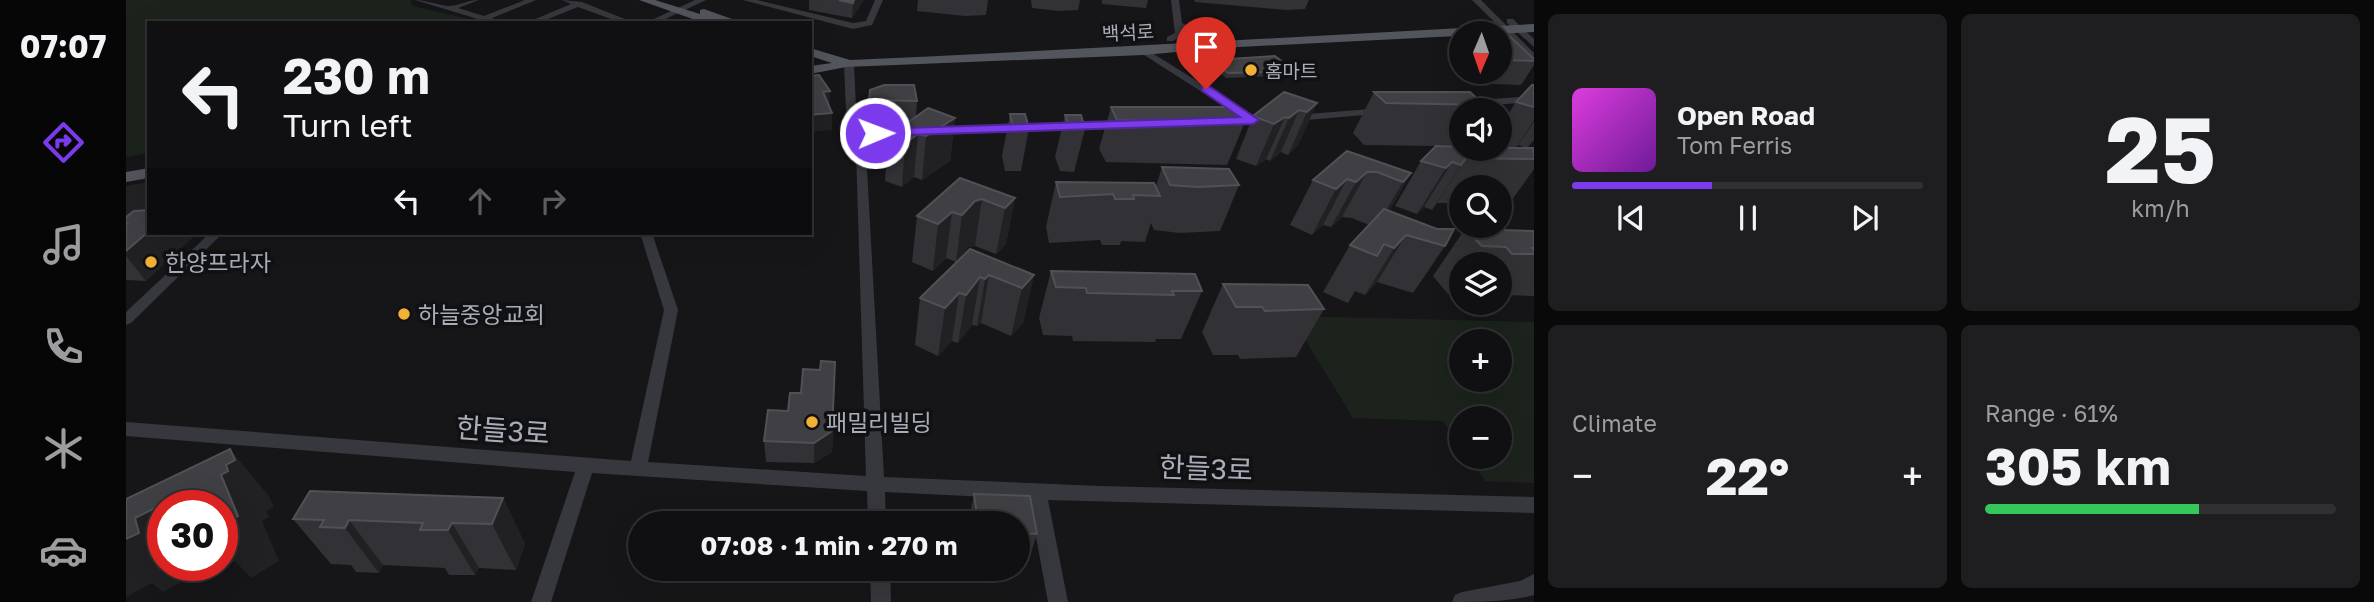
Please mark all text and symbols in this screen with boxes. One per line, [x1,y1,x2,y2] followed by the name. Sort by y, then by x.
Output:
[1176,17,1236,89] pin
[1101,19,1155,45] street label: 백석로
[1449,21,1512,84] north arrow
[1449,21,1512,469] map controls
[20,27,106,65] text: 07:07
[1187,28,1225,66] icon: arrive
[283,46,430,105] text: 230 m
[168,49,259,140] icon: left
[1265,59,1317,82] place label: 홈마트
[1243,62,1259,78] marker: 홈마트
[2105,94,2216,203] text: 25
[838,96,912,170] position arrow
[1449,98,1512,161] button: sound
[1677,100,1815,131] text: Open Road
[283,106,412,144] text: Turn left
[39,118,88,167] icon: directions
[1677,131,1792,159] text: Tom Ferris
[1449,175,1512,238] button: search
[388,182,426,220] icon: left
[461,182,499,220] icon: ahead
[534,182,572,220] icon: right
[2131,194,2190,222] text: km/h
[1612,199,1650,237] icon: previous
[1729,199,1767,237] icon: pause
[1846,199,1884,237] icon: next
[39,220,88,269] icon: music
[165,248,271,276] place label: 한양프라자
[1449,252,1512,315] button: layers
[143,254,159,270] marker: 한양프라자
[418,300,545,328] place label: 하늘중앙교회
[396,306,412,322] marker: 하늘중앙교회
[39,322,88,371] icon: phone
[1449,329,1512,392] button: +
[1985,399,2118,427] text: Range · 61%
[1449,406,1512,469] button: −
[826,408,932,436] place label: 패밀리빌딩
[1572,409,1657,437] text: Climate
[455,410,551,450] street label: 한들3로
[804,414,820,430] marker: 패밀리빌딩
[39,424,88,473] icon: climate
[1985,434,2171,496] text: 305 km
[1706,444,1789,506] text: 22°
[1159,450,1253,486] street label: 한들3로
[1572,453,1593,498] text: −
[1902,453,1923,498] text: +
[147,490,238,581] speed limit sign: 30
[39,526,88,575] icon: car
[700,530,958,561] text: 07:08 · 1 min · 270 m

